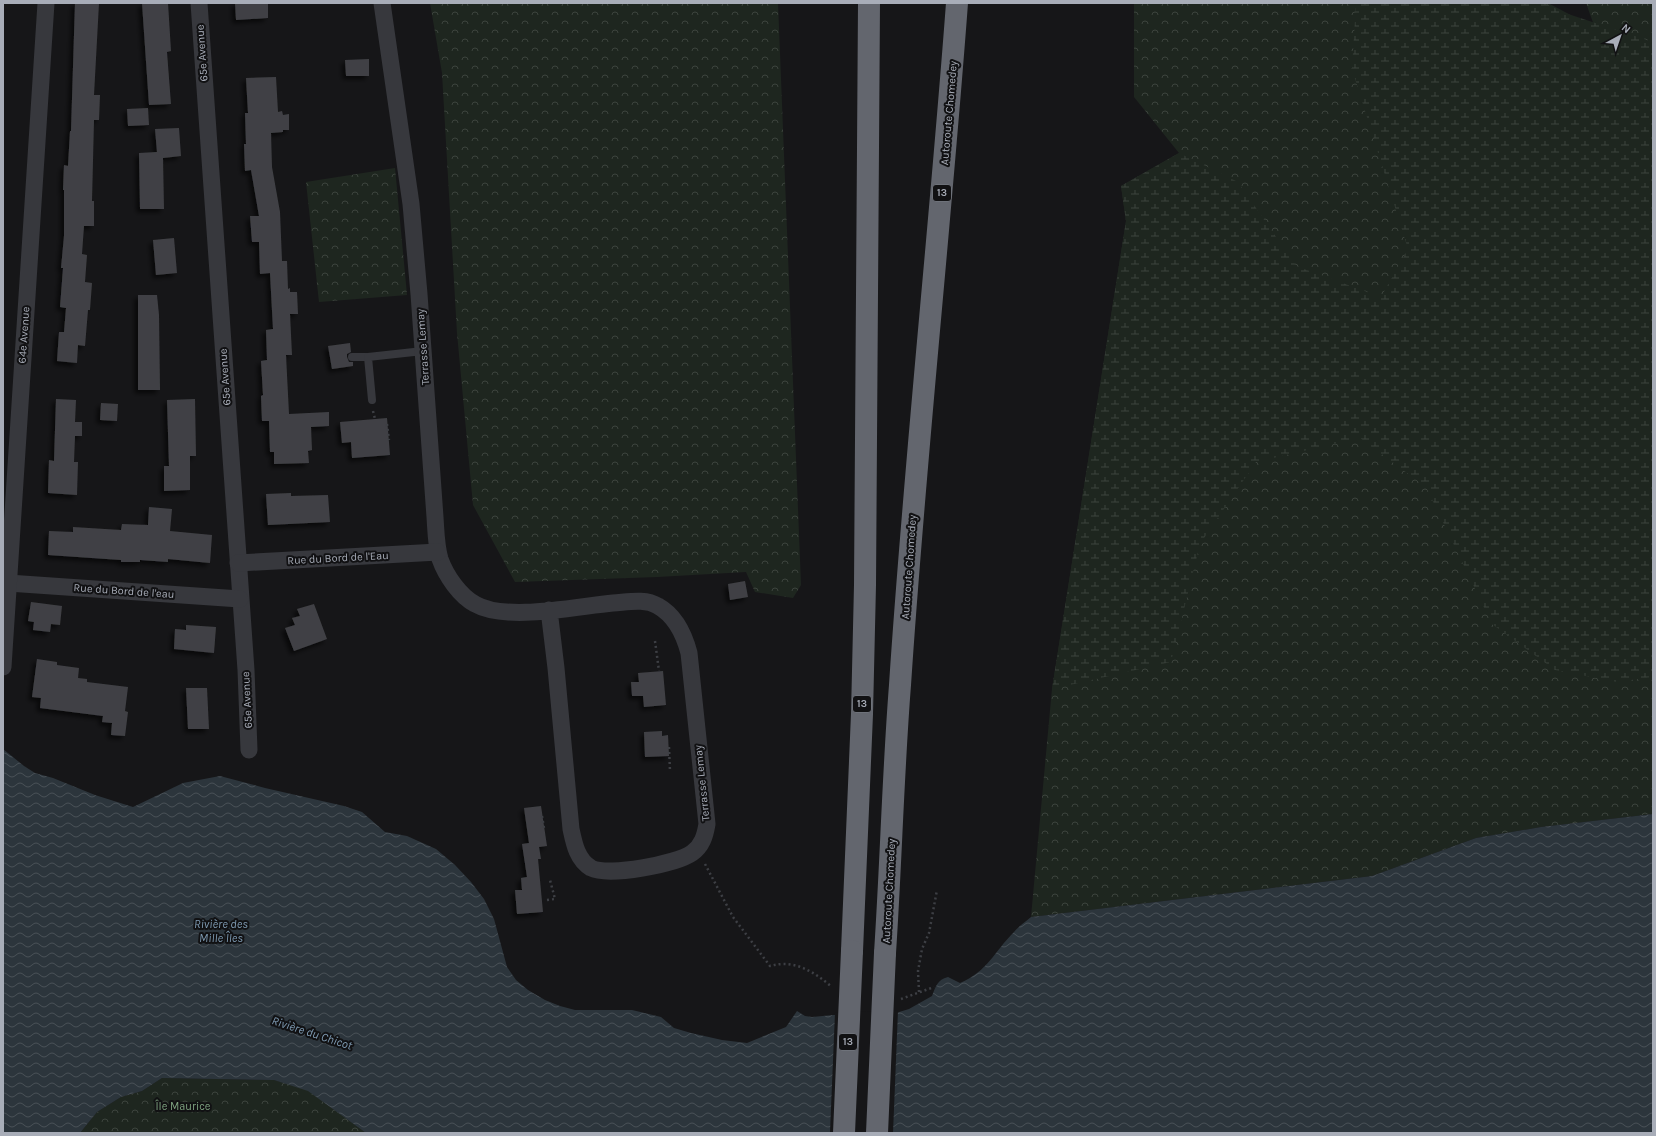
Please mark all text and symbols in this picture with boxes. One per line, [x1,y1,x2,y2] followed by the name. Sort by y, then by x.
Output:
[1600,16,1640,56] north arrow
[1619,21,1633,36] text: N
[194,24,210,82] street label: 65e Avenue
[938,60,960,166] street label: Autoroute Chomedey
[933,185,951,201] road number: 13
[16,306,32,364] street label: 64e Avenue
[414,308,432,386] street label: Terrasse Lemay
[217,348,233,406] street label: 65e Avenue
[899,514,919,620] street label: Autoroute Chomedey
[287,549,389,567] street label: Rue du Bord de l'Eau
[73,581,175,601] street label: Rue du Bord de l'eau
[239,671,255,729] street label: 65e Avenue
[853,696,871,712] road number: 13
[692,744,712,822] street label: Terrasse Lemay
[880,838,898,944] street label: Autoroute Chomedey
[194,917,248,945] water label: Rivière des Mille Îles
[270,1013,355,1053] water label: Rivière du Chicot
[839,1034,857,1050] road number: 13
[154,1099,211,1113] park label: Île Maurice

